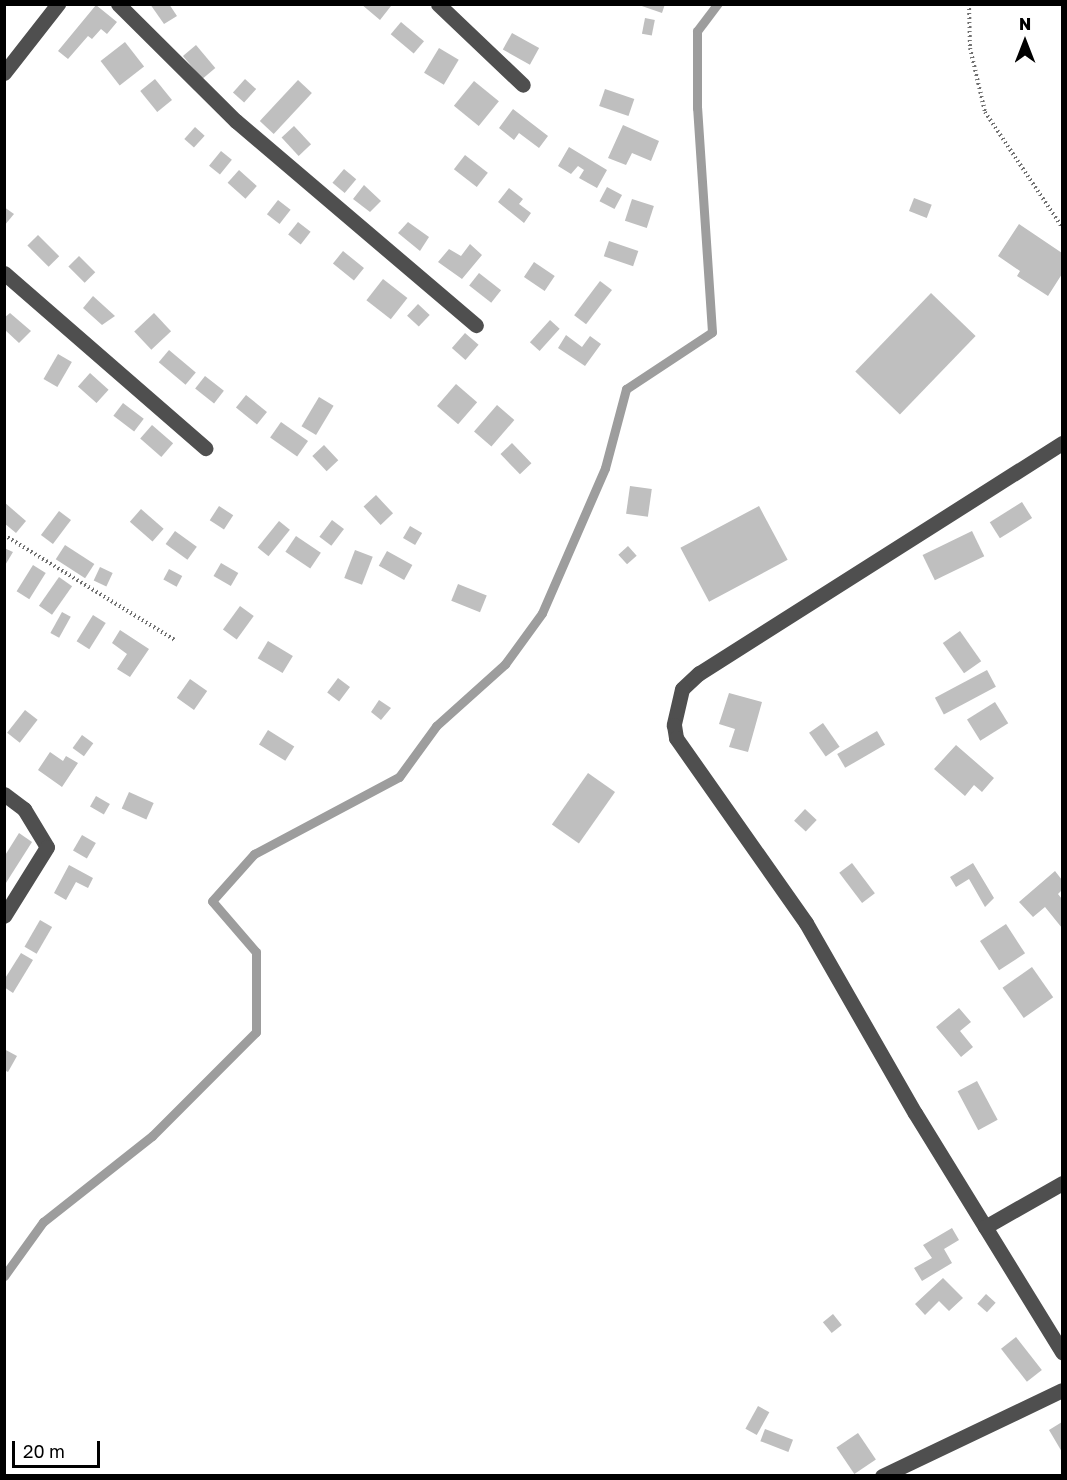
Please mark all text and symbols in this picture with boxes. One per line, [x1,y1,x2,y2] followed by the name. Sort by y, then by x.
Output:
[995,12,1055,72] north arrow
[1019,14,1031,34] text: N
[15,1429,104,1467] scale bar
[23,1440,65,1462] text: 20 m

